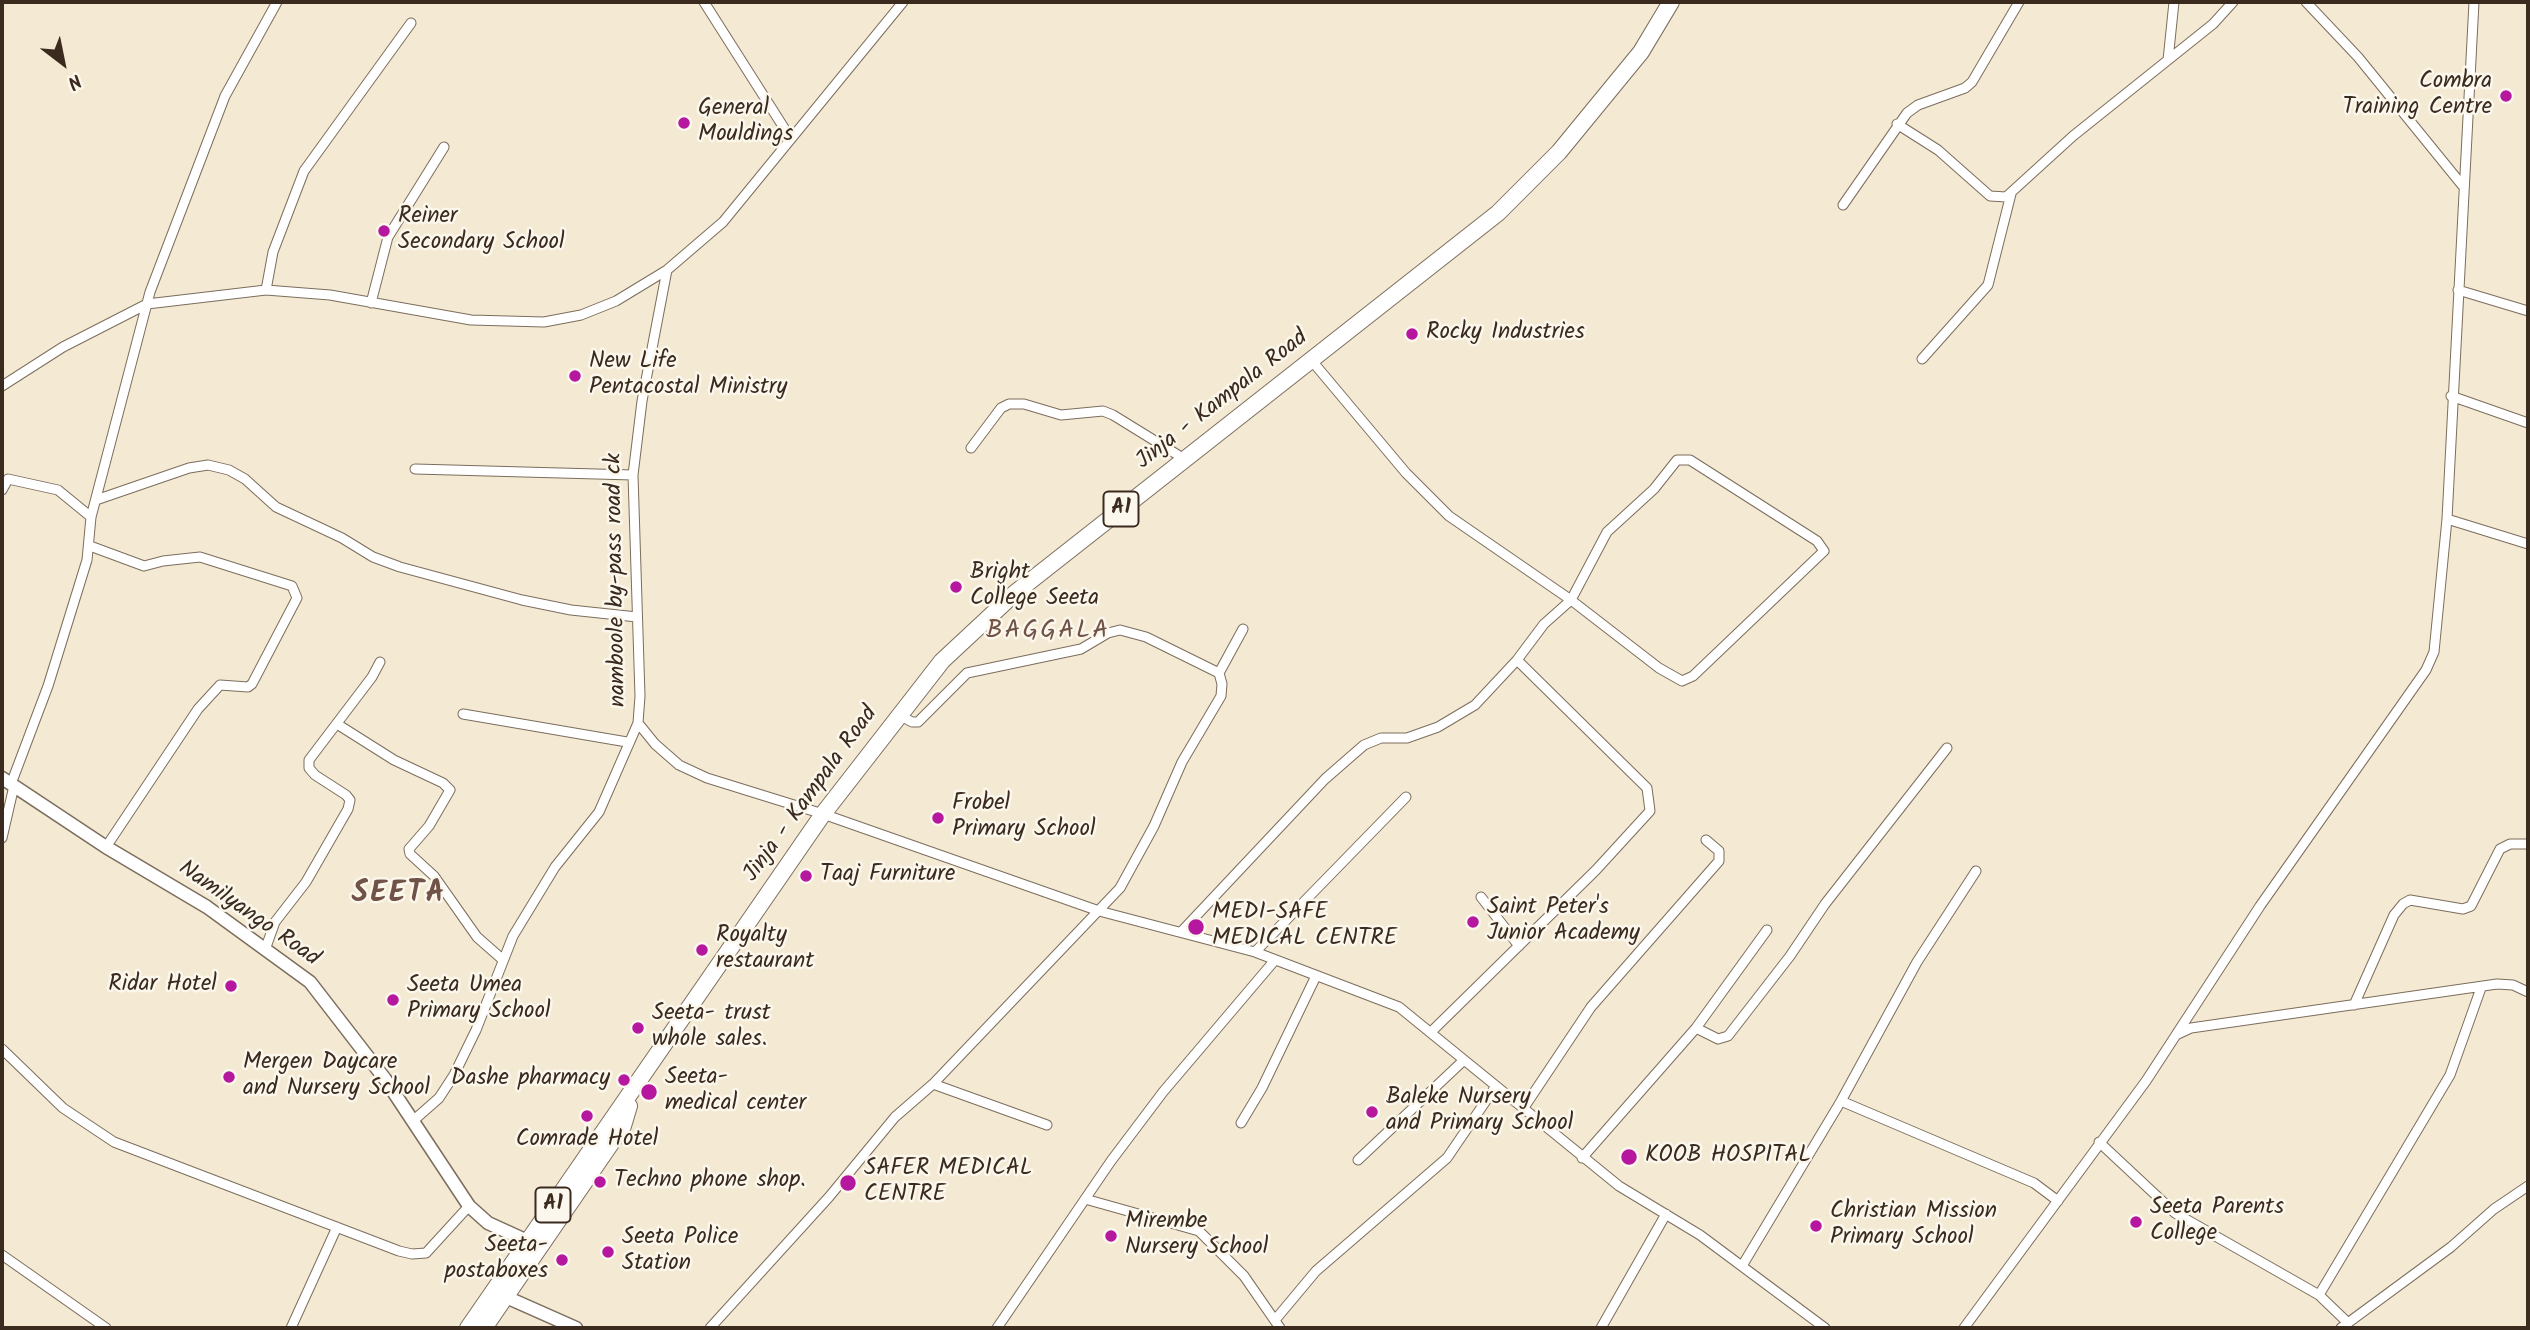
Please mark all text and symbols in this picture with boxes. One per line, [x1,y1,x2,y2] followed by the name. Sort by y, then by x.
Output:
[28,28,98,98] north arrow
[61,65,87,97] text: N
[2342,69,2492,123] place label: Combra Training Centre
[2498,88,2514,104] marker: Combra Training Centre
[698,96,793,150] place label: General Mouldings
[676,115,692,131] marker: General Mouldings
[398,204,565,258] place label: Reiner Secondary School
[376,223,392,239] marker: Reiner Secondary School
[1426,320,1585,348] place label: Rocky Industries
[1132,325,1314,477] street label: Jinja - Kampala Road
[1404,326,1420,342] marker: Rocky Industries
[589,349,787,403] place label: New Life Pentacostal Ministry
[567,368,583,384] marker: New Life Pentacostal Ministry
[602,453,634,707] street label: namboole by-pass road ck
[1104,491,1138,526] road number: A1
[970,560,1099,614] place label: Bright College Seeta
[948,579,964,595] marker: Bright College Seeta
[987,617,1109,649] district label: BAGGALA
[739,702,885,888] street label: Jinja - Kampala Road
[952,791,1096,845] place label: Frobel Primary School
[930,810,946,826] marker: Frobel Primary School
[172,856,324,974] street label: Namilyango Road
[820,862,955,890] place label: Taaj Furniture
[798,868,814,884] marker: Taaj Furniture
[352,878,446,914] district label: SEETA
[1487,895,1640,949] place label: Saint Peter's Junior Academy
[1212,900,1397,954] place label: MEDI-SAFE MEDICAL CENTRE
[1465,914,1481,930] marker: Saint Peter's Junior Academy
[1186,917,1206,937] marker: MEDI-SAFE MEDICAL CENTRE
[716,923,814,977] place label: Royalty restaurant
[694,942,710,958] marker: Royalty restaurant
[108,972,217,1000] place label: Ridar Hotel
[407,973,551,1027] place label: Seeta Umea Primary School
[223,978,239,994] marker: Ridar Hotel
[385,992,401,1008] marker: Seeta Umea Primary School
[652,1001,771,1055] place label: Seeta- trust whole sales.
[630,1020,646,1036] marker: Seeta- trust whole sales.
[243,1050,430,1104] place label: Mergen Daycare and Nursery School
[665,1065,806,1119] place label: Seeta- medical center
[451,1066,610,1094] place label: Dashe pharmacy
[221,1069,237,1085] marker: Mergen Daycare and Nursery School
[616,1072,632,1088] marker: Dashe pharmacy
[639,1082,659,1102] marker: Seeta- medical center
[1386,1085,1573,1139] place label: Baleke Nursery and Primary School
[1364,1104,1380,1120] marker: Baleke Nursery and Primary School
[579,1108,595,1124] marker: Comrade Hotel
[516,1127,658,1155] place label: Comrade Hotel
[1645,1143,1811,1171] place label: KOOB HOSPITAL
[1619,1147,1639,1167] marker: KOOB HOSPITAL
[864,1156,1032,1210] place label: SAFER MEDICAL CENTRE
[614,1168,806,1196] place label: Techno phone shop.
[838,1173,858,1193] marker: SAFER MEDICAL CENTRE
[592,1174,608,1190] marker: Techno phone shop.
[536,1188,570,1222] road number: A1
[2150,1195,2284,1249] place label: Seeta Parents College
[1830,1199,1997,1253] place label: Christian Mission Primary School
[1125,1209,1268,1263] place label: Mirembe Nursery School
[2128,1214,2144,1230] marker: Seeta Parents College
[1808,1218,1824,1234] marker: Christian Mission Primary School
[622,1225,738,1279] place label: Seeta Police Station
[1103,1228,1119,1244] marker: Mirembe Nursery School
[445,1233,548,1287] place label: Seeta- postaboxes
[600,1244,616,1260] marker: Seeta Police Station
[554,1252,570,1268] marker: Seeta- postaboxes

